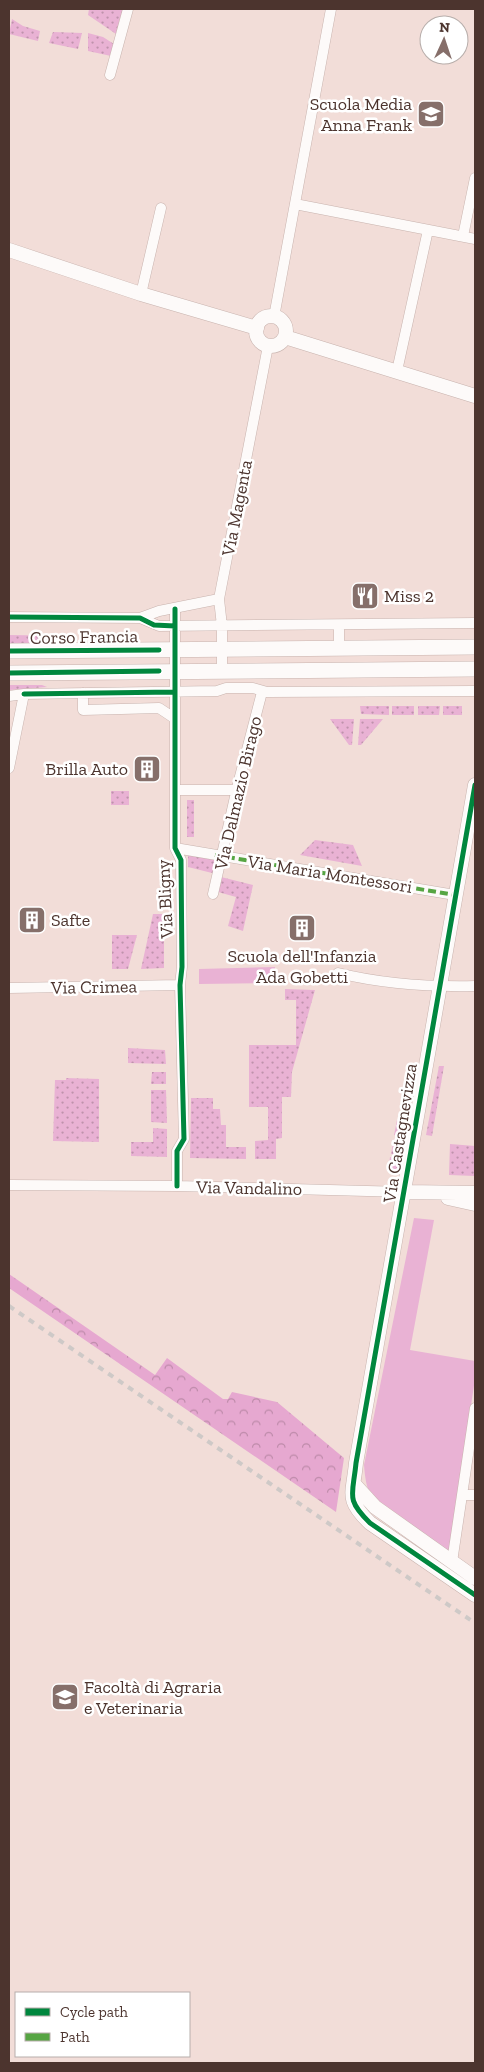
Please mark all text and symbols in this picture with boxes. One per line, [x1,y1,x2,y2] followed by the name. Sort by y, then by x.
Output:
[419,15,469,65] north arrow
[439,19,451,36] text: N
[310,93,413,136] place label: Scuola Media Anna Frank
[416,99,446,129] school or university icon: Scuola Media Anna Frank
[217,458,257,559] street label: Via Magenta
[350,581,380,611] restaurant icon: Miss 2
[384,585,434,607] place label: Miss 2
[30,625,139,649] street label: Corso Francia
[209,714,266,873] street label: Via Dalmazio Birago
[132,754,162,784] building icon: Brilla Auto
[45,758,128,780] place label: Brilla Auto
[245,850,414,898] street label: Via Maria Montessori
[152,858,178,940] street label: Via Bligny
[17,905,47,935] building icon: Safte
[51,909,90,931] place label: Safte
[287,913,317,943] building icon: Scuola dell'Infanzia Ada Gobetti
[228,945,377,988] place label: Scuola dell'Infanzia Ada Gobetti
[50,975,138,999] street label: Via Crimea
[378,1062,422,1205] street label: Via Castagnevizza
[195,1176,302,1200] street label: Via Vandalino
[84,1676,222,1719] place label: Facoltà di Agraria e Veterinaria
[50,1682,80,1712] school or university icon: Facoltà di Agraria e Veterinaria
[15,1992,190,2057] legend
[60,2003,129,2021] text: Cycle path
[60,2028,90,2046] text: Path

